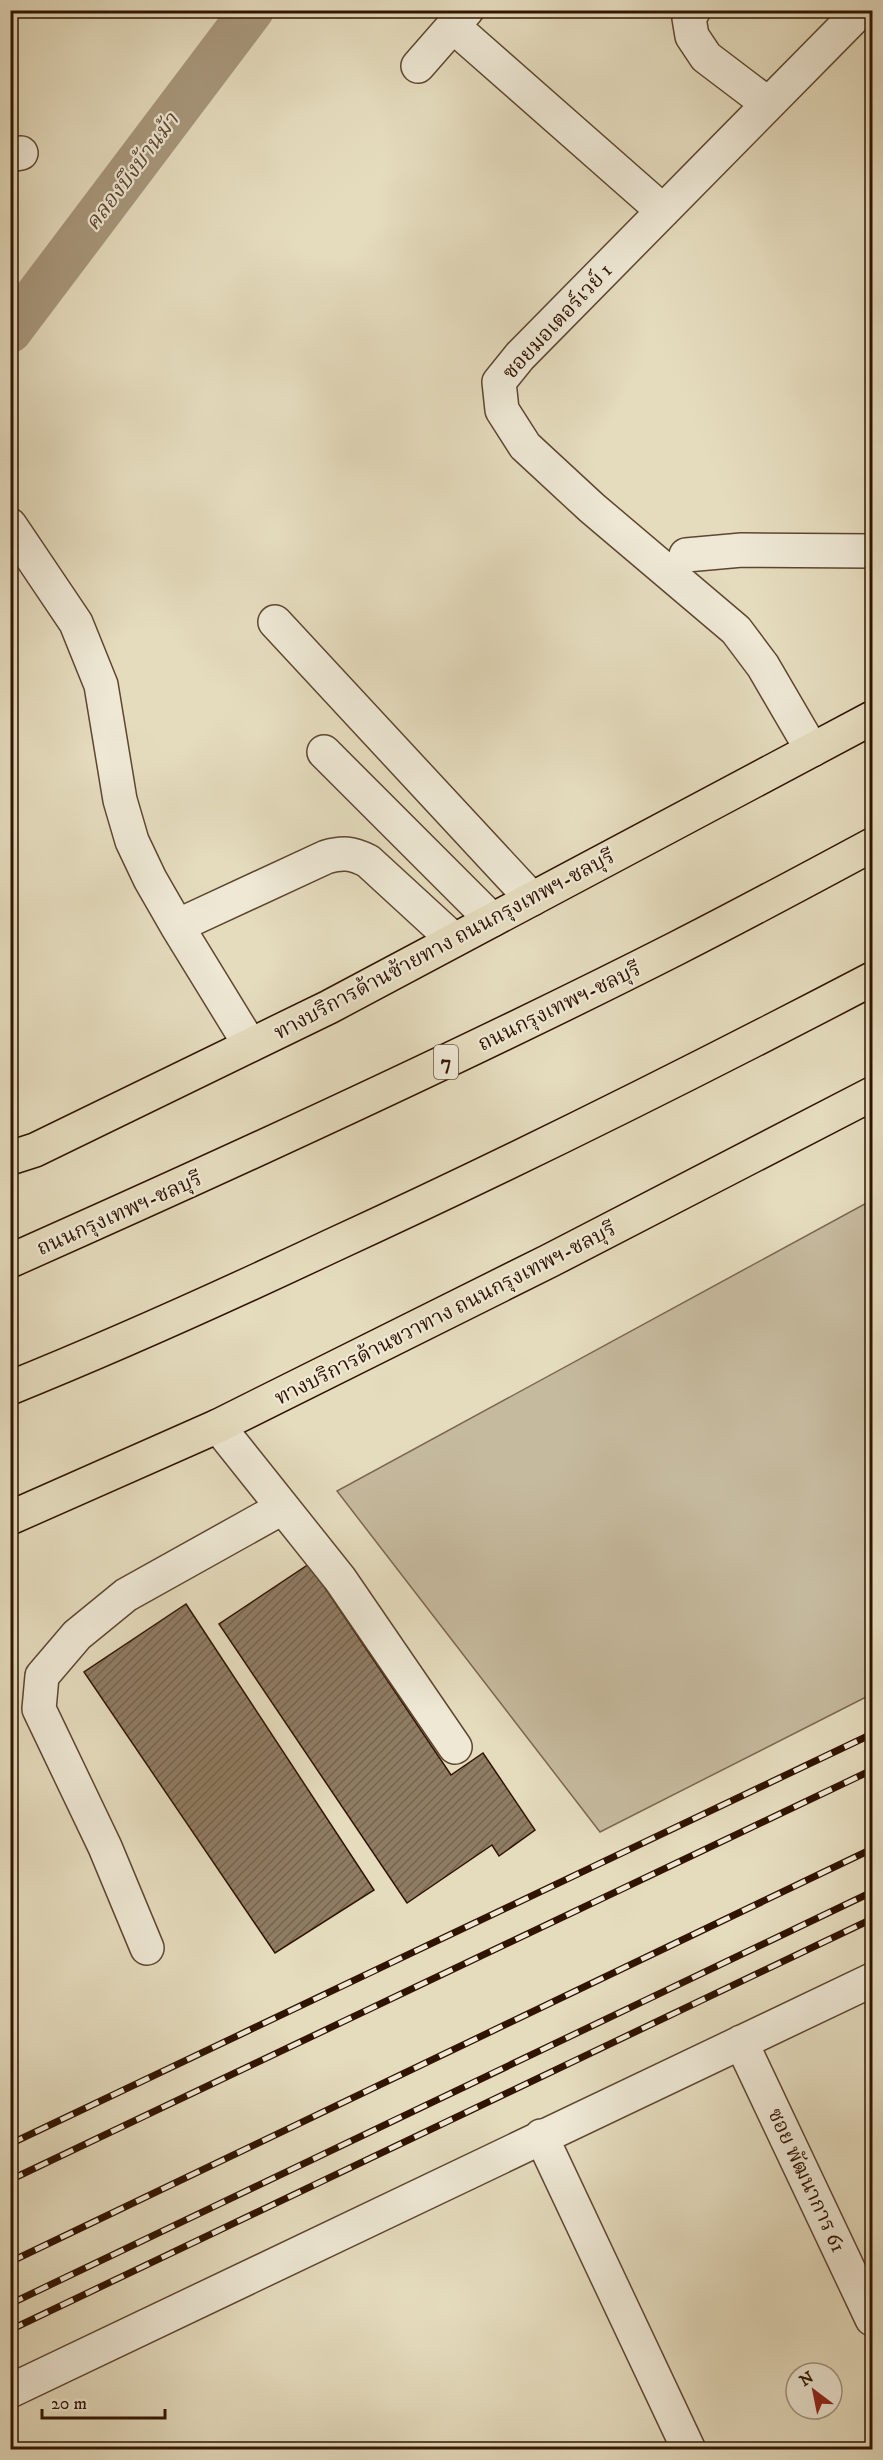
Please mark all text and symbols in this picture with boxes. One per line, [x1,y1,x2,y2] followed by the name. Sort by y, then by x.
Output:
[79,107,186,236] water label: คลองบึงบ้านม้า
[497,257,618,385] street label: ซอยมอเตอร์เวย์ 1
[269,843,619,1045] street label: ทางบริการด้านซ้ายทาง ถนนกรุงเทพฯ-ชลบุรี
[473,956,645,1056] street label: ถนนกรุงเทพฯ-ชลบุรี
[434,1045,458,1079] road number: 7
[33,1166,206,1262] street label: ถนนกรุงเทพฯ-ชลบุรี
[271,1216,620,1412] street label: ทางบริการด้านขวาทาง ถนนกรุงเทพฯ-ชลบุรี
[761,2104,851,2257] street label: ซอย พัฒนาการ 61
[784,2361,844,2421] north arrow
[796,2367,817,2391] text: N
[42,2382,165,2420] scale bar
[51,2393,87,2415] text: 20 m

